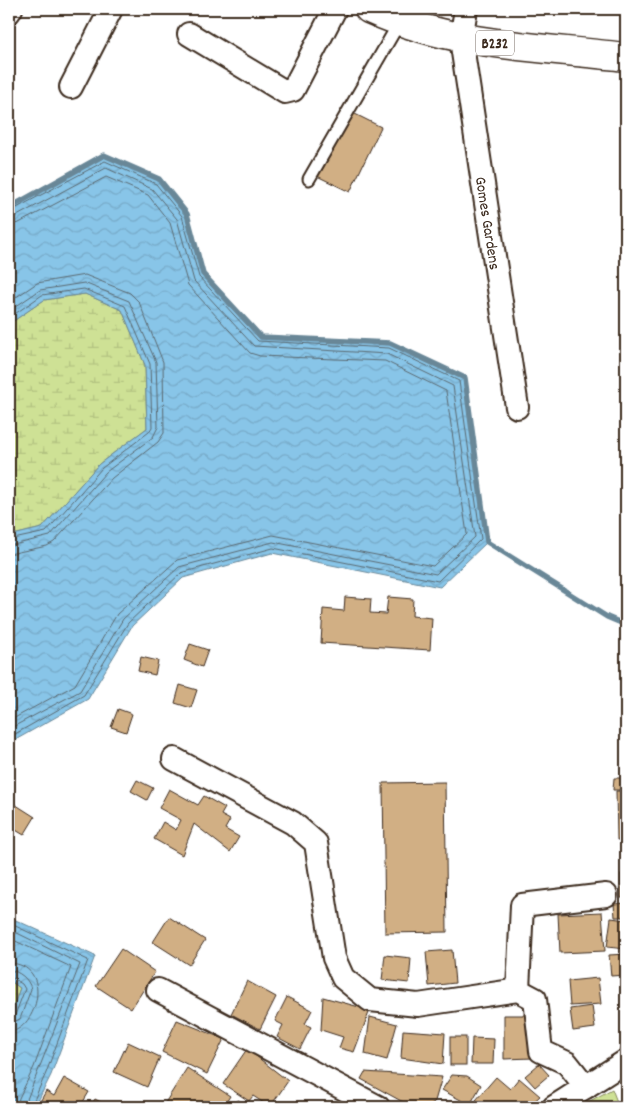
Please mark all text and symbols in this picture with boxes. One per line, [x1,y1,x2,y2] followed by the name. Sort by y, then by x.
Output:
[476,30,514,56] road number: B232
[468,175,505,272] street label: Gomes Gardens

